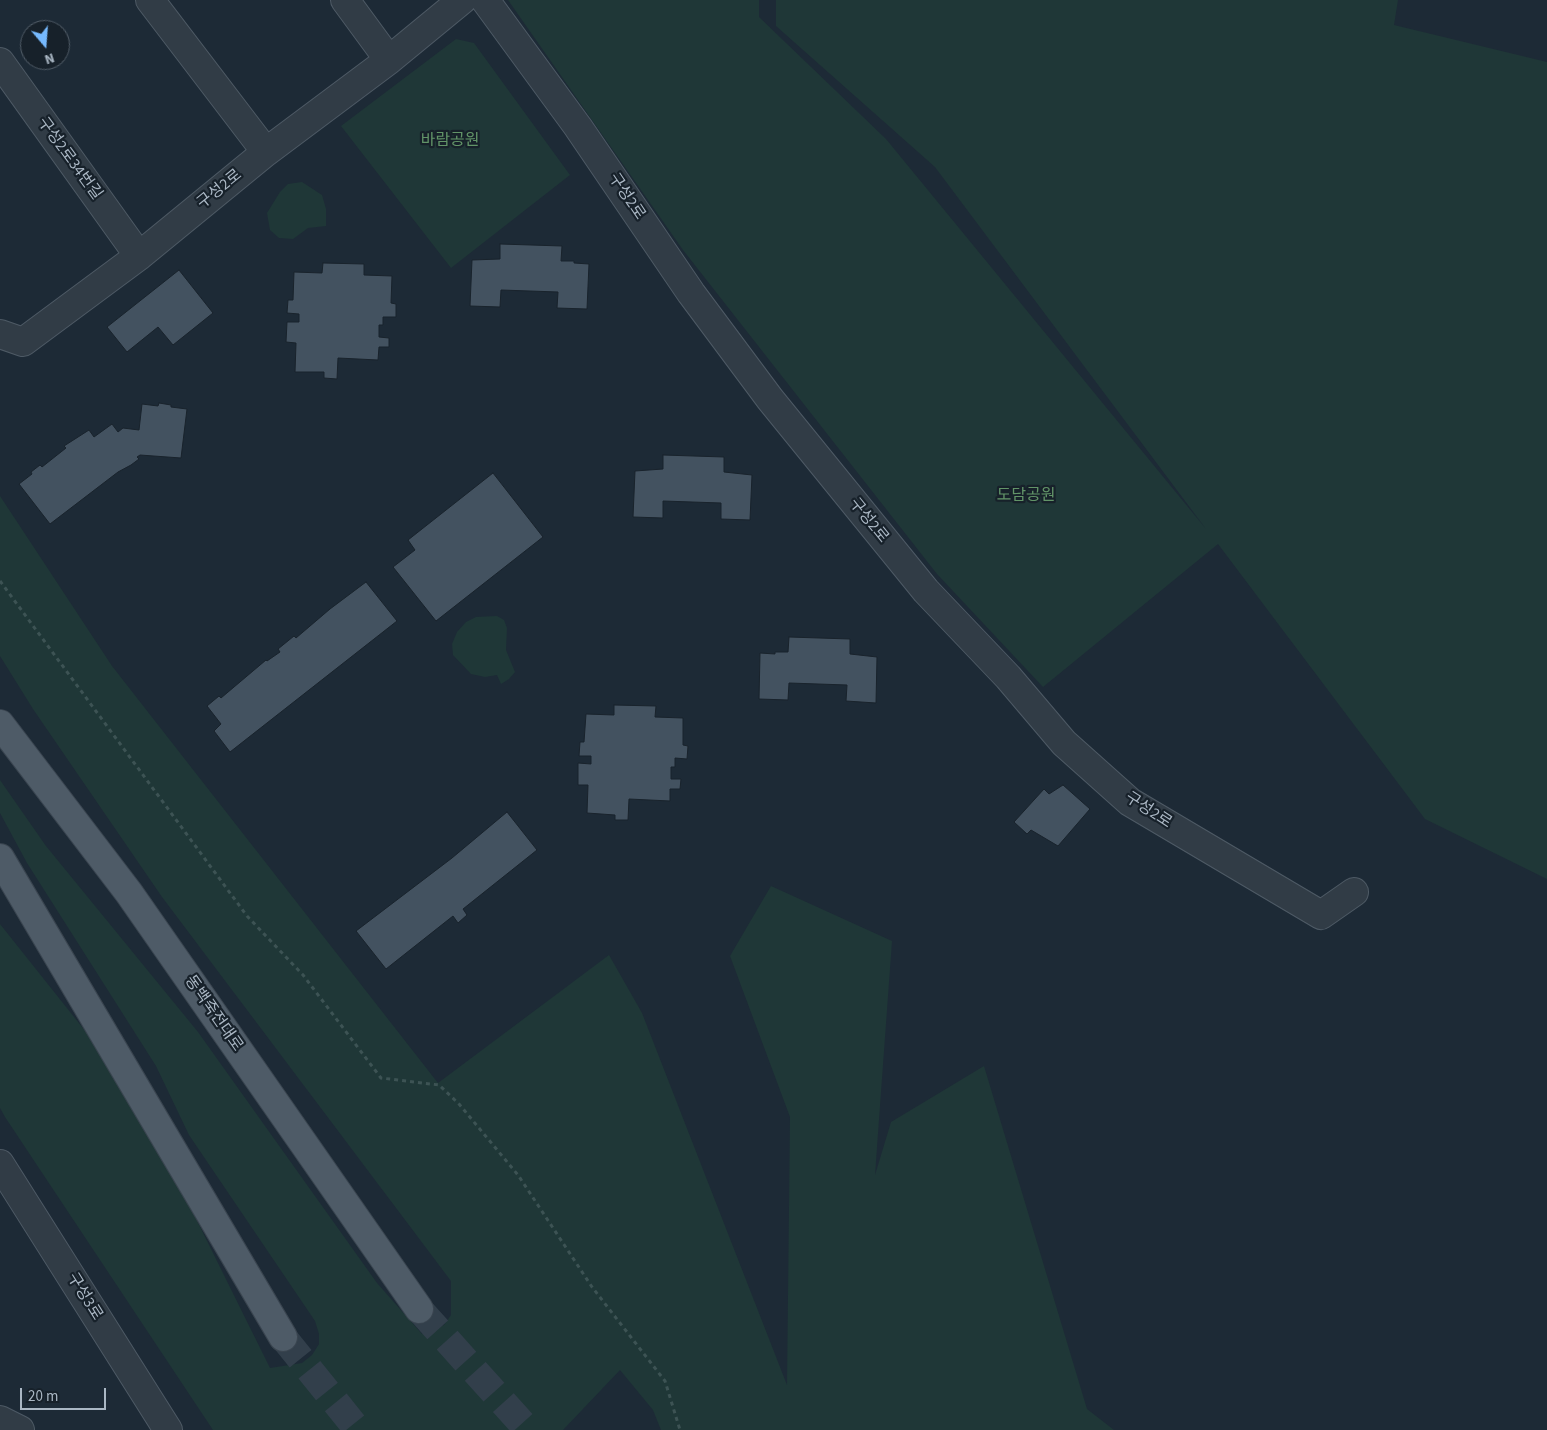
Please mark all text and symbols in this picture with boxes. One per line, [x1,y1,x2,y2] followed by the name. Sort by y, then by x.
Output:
[20,20,70,70] north arrow
[42,47,57,69] text: N
[33,114,105,204] street label: 구성2로34번길
[421,131,479,151] park label: 바람공원
[194,166,246,214] street label: 구성2로
[603,170,649,224] street label: 구성2로
[997,486,1055,506] park label: 도담공원
[844,495,892,547] street label: 구성2로
[1121,789,1175,833] street label: 구성2로
[180,972,246,1056] street label: 동백죽전대로
[62,1270,106,1324] street label: 구성3로
[22,1378,109,1410] scale bar
[28,1386,58,1407] text: 20 m

